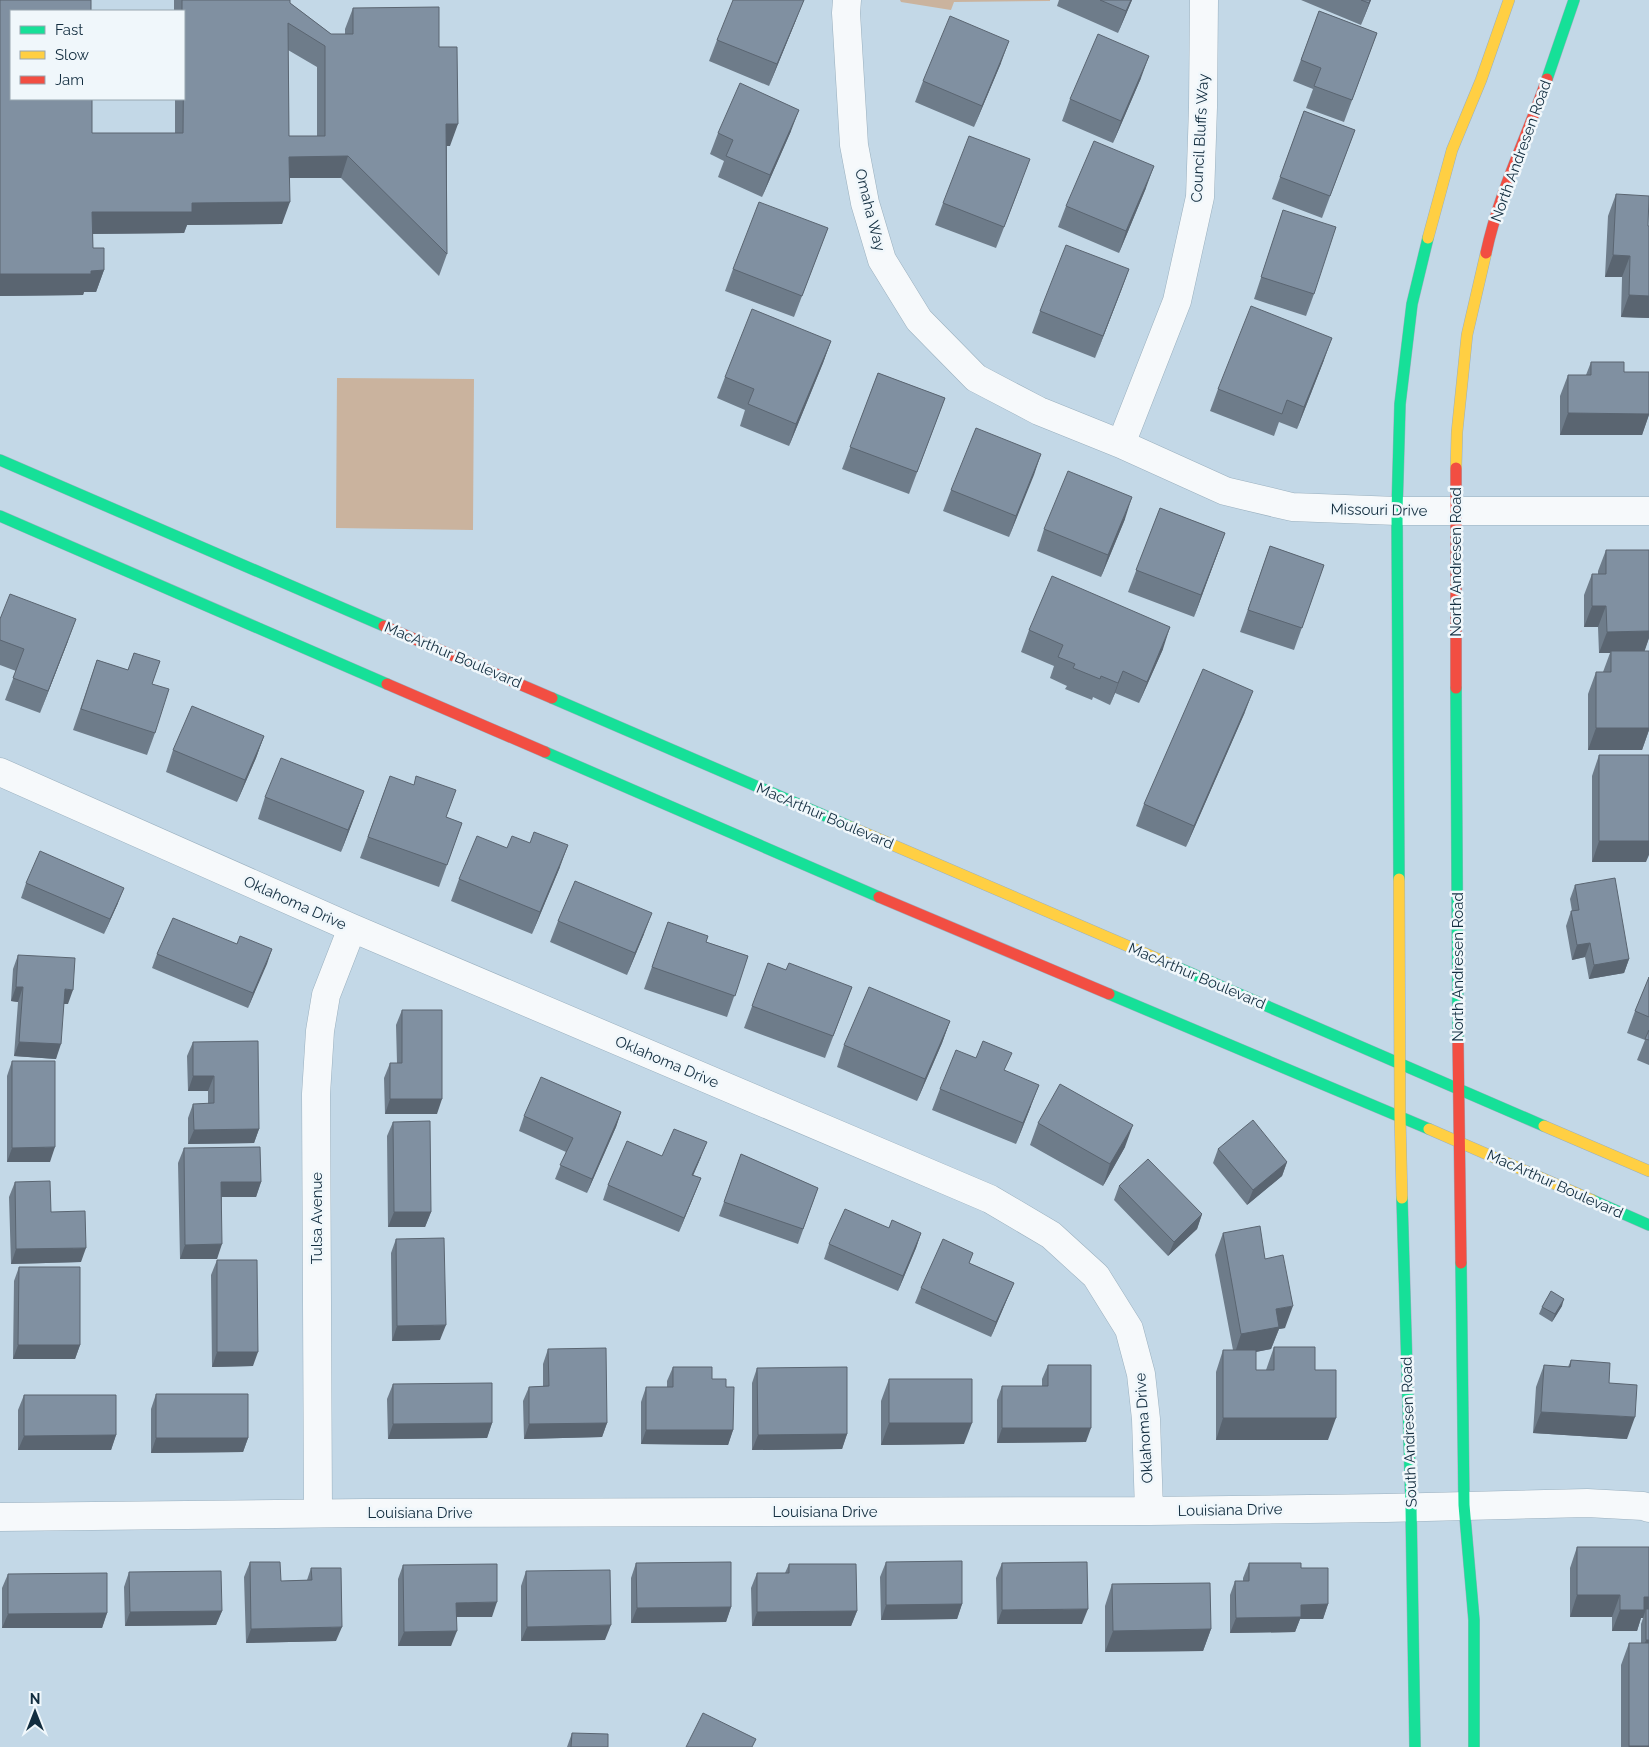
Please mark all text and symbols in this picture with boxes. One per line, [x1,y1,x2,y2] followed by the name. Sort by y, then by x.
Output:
[10,10,185,100] legend
[55,21,83,39] text: Fast
[55,46,89,64] text: Slow
[55,71,84,89] text: Jam
[1188,73,1212,203] street label: Council Bluffs Way
[1487,78,1555,224] street label: North Andresen Road
[851,167,889,253] street label: Omaha Way
[1447,487,1465,637] street label: North Andresen Road
[1330,500,1428,520] street label: Missouri Drive
[382,618,524,692] street label: MacArthur Boulevard
[754,779,896,853] street label: MacArthur Boulevard
[241,872,349,934] street label: Oklahoma Drive
[1449,892,1467,1042] street label: North Andresen Road
[1126,939,1268,1013] street label: MacArthur Boulevard
[613,1032,722,1092] street label: Oklahoma Drive
[1484,1146,1626,1222] street label: MacArthur Boulevard
[308,1172,326,1264] street label: Tulsa Avenue
[1397,1356,1421,1508] street label: South Andresen Road
[1131,1372,1157,1484] street label: Oklahoma Drive
[1177,1500,1283,1520] street label: Louisiana Drive
[773,1503,878,1521] street label: Louisiana Drive
[368,1504,473,1522] street label: Louisiana Drive
[10,1687,60,1737] north arrow
[30,1691,40,1707] text: N

